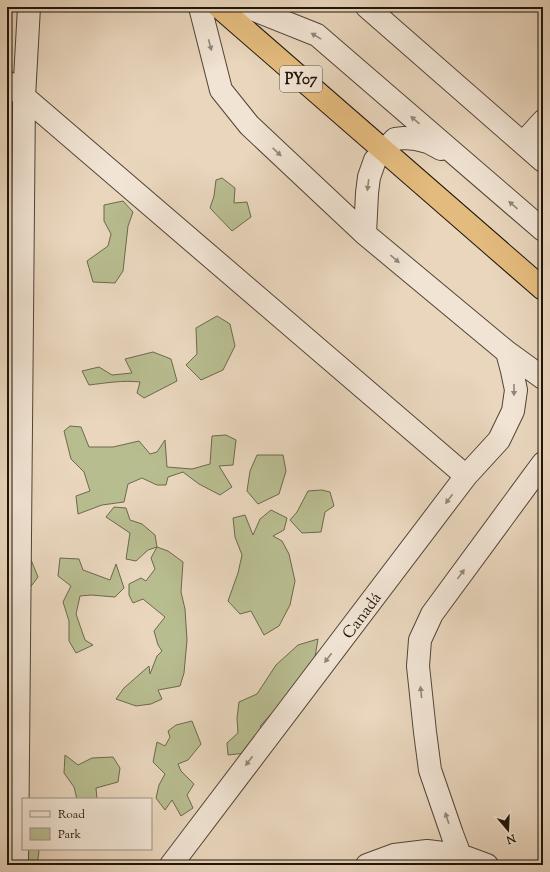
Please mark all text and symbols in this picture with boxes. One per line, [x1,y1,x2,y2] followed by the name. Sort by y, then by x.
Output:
[310,33,322,40] one-way arrow
[207,39,213,51] one-way arrow
[280,66,322,92] road number: PY07
[410,115,420,125] one-way arrow
[272,147,282,156] one-way arrow
[364,179,371,191] one-way arrow
[509,201,518,210] one-way arrow
[390,254,400,263] one-way arrow
[511,384,517,397] one-way arrow
[445,493,453,504] one-way arrow
[457,569,465,580] one-way arrow
[338,588,389,645] street label: Canadá
[324,653,332,663] one-way arrow
[417,686,424,698] one-way arrow
[245,756,254,767] one-way arrow
[22,798,152,850] legend
[58,806,85,824] text: Road
[488,810,528,850] north arrow
[444,812,450,824] one-way arrow
[58,826,81,844] text: Park
[504,829,519,848] text: N

